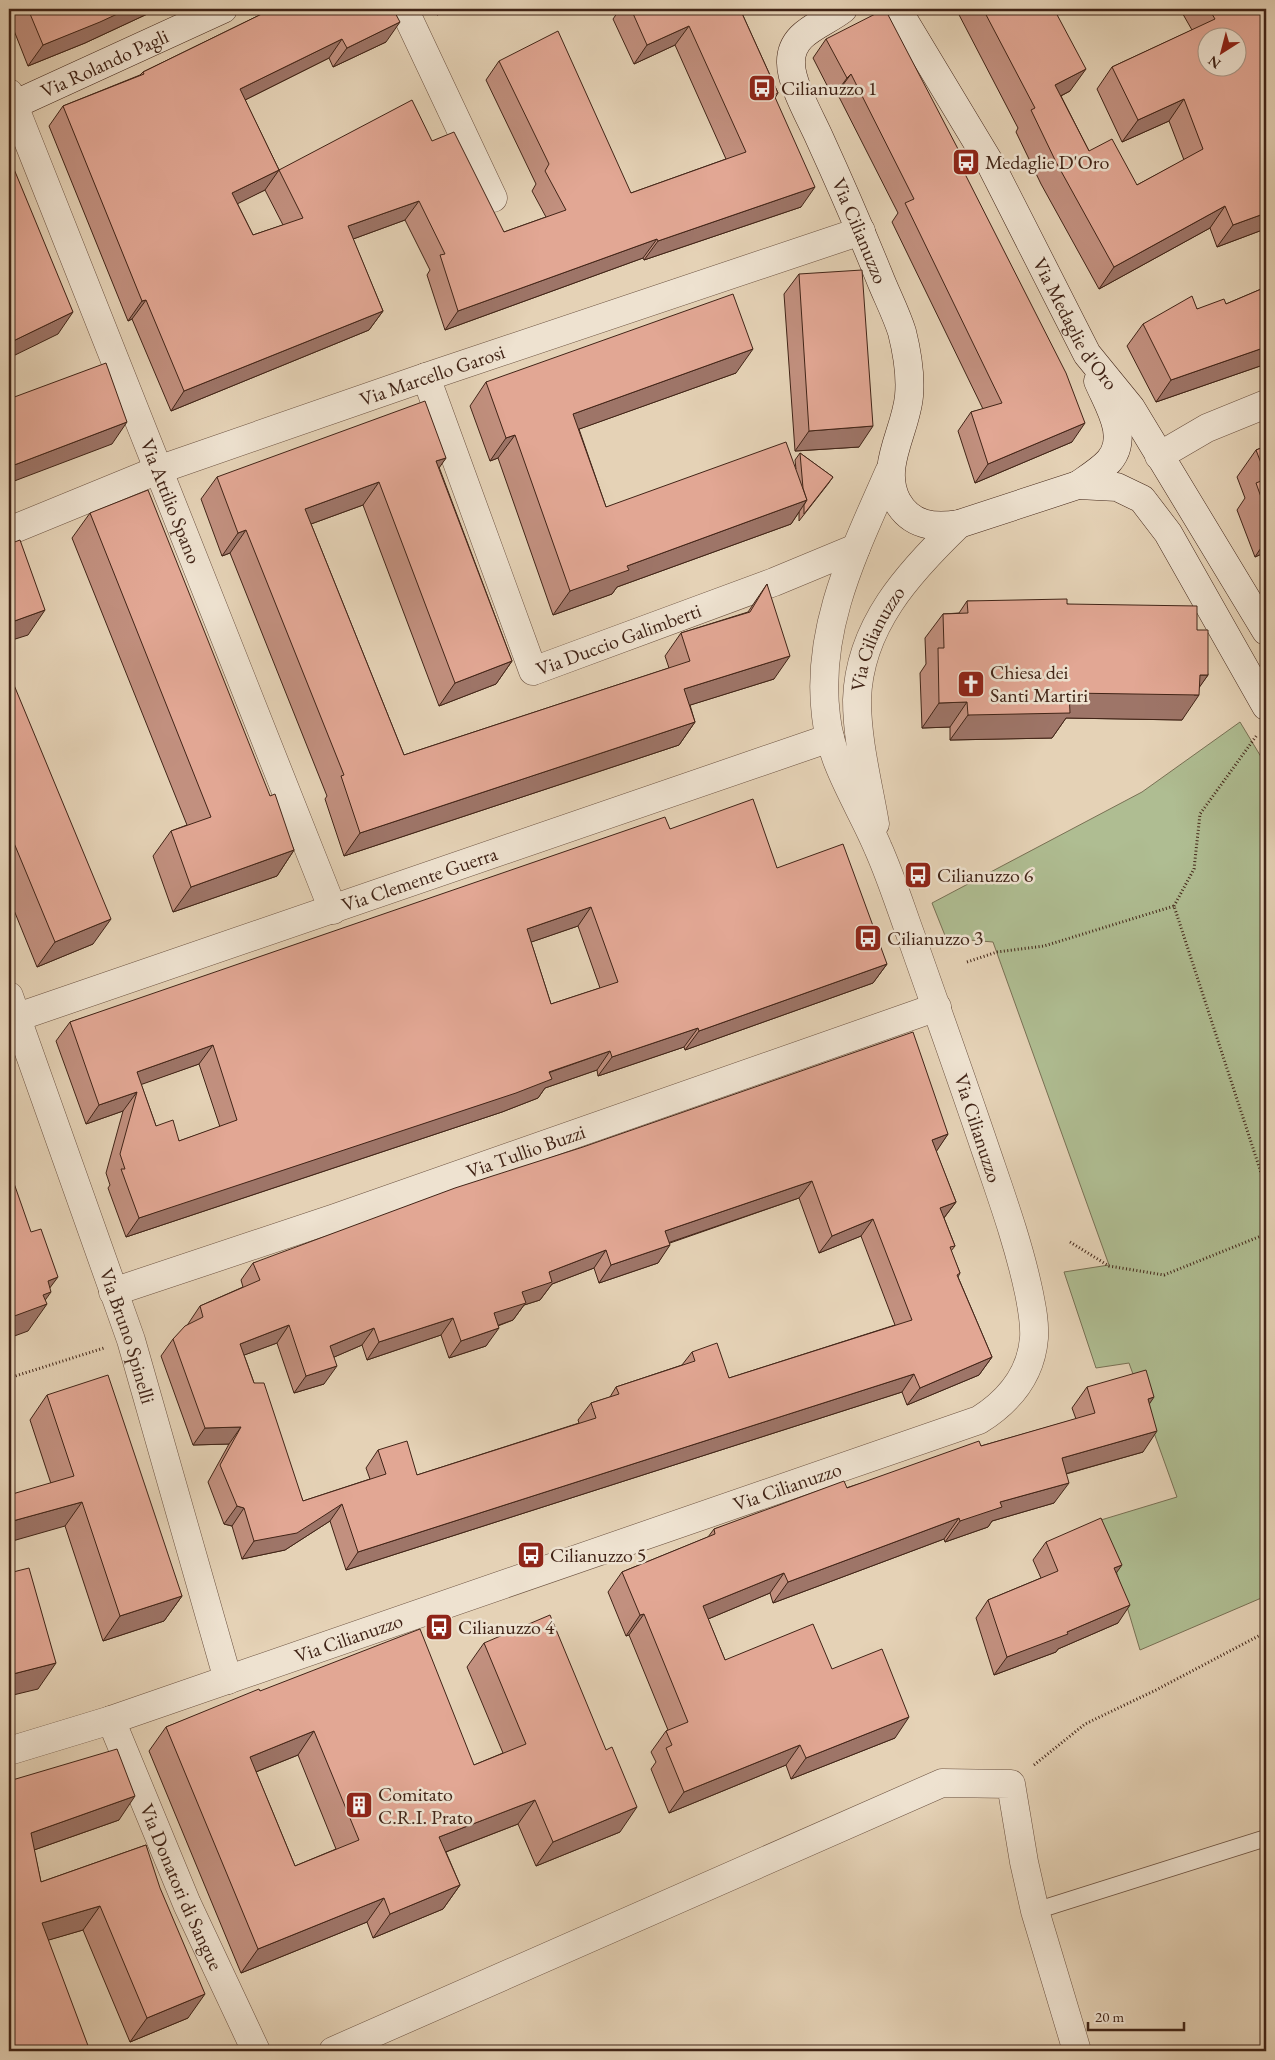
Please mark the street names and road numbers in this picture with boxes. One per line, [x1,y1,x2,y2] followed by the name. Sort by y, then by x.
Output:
[36,23,173,104] street label: Via Rolando Pagli
[826,174,894,288] street label: Via Cilianuzzo
[1027,253,1124,395] street label: Via Medaglie d'Oro
[356,338,508,412] street label: Via Marcello Garosi
[134,435,207,568] street label: Via Attilio Spano
[844,580,911,692] street label: Via Cilianuzzo
[532,597,705,682] street label: Via Duccio Galimberti
[338,840,501,918] street label: Via Clemente Guerra
[948,1070,1008,1186] street label: Via Cilianuzzo
[463,1118,589,1184] street label: Via Tullio Buzzi
[94,1265,161,1407] street label: Via Bruno Spinelli
[730,1456,845,1517] street label: Via Cilianuzzo
[291,1607,406,1669] street label: Via Cilianuzzo
[134,1800,229,1974] street label: Via Donatori di Sangue

